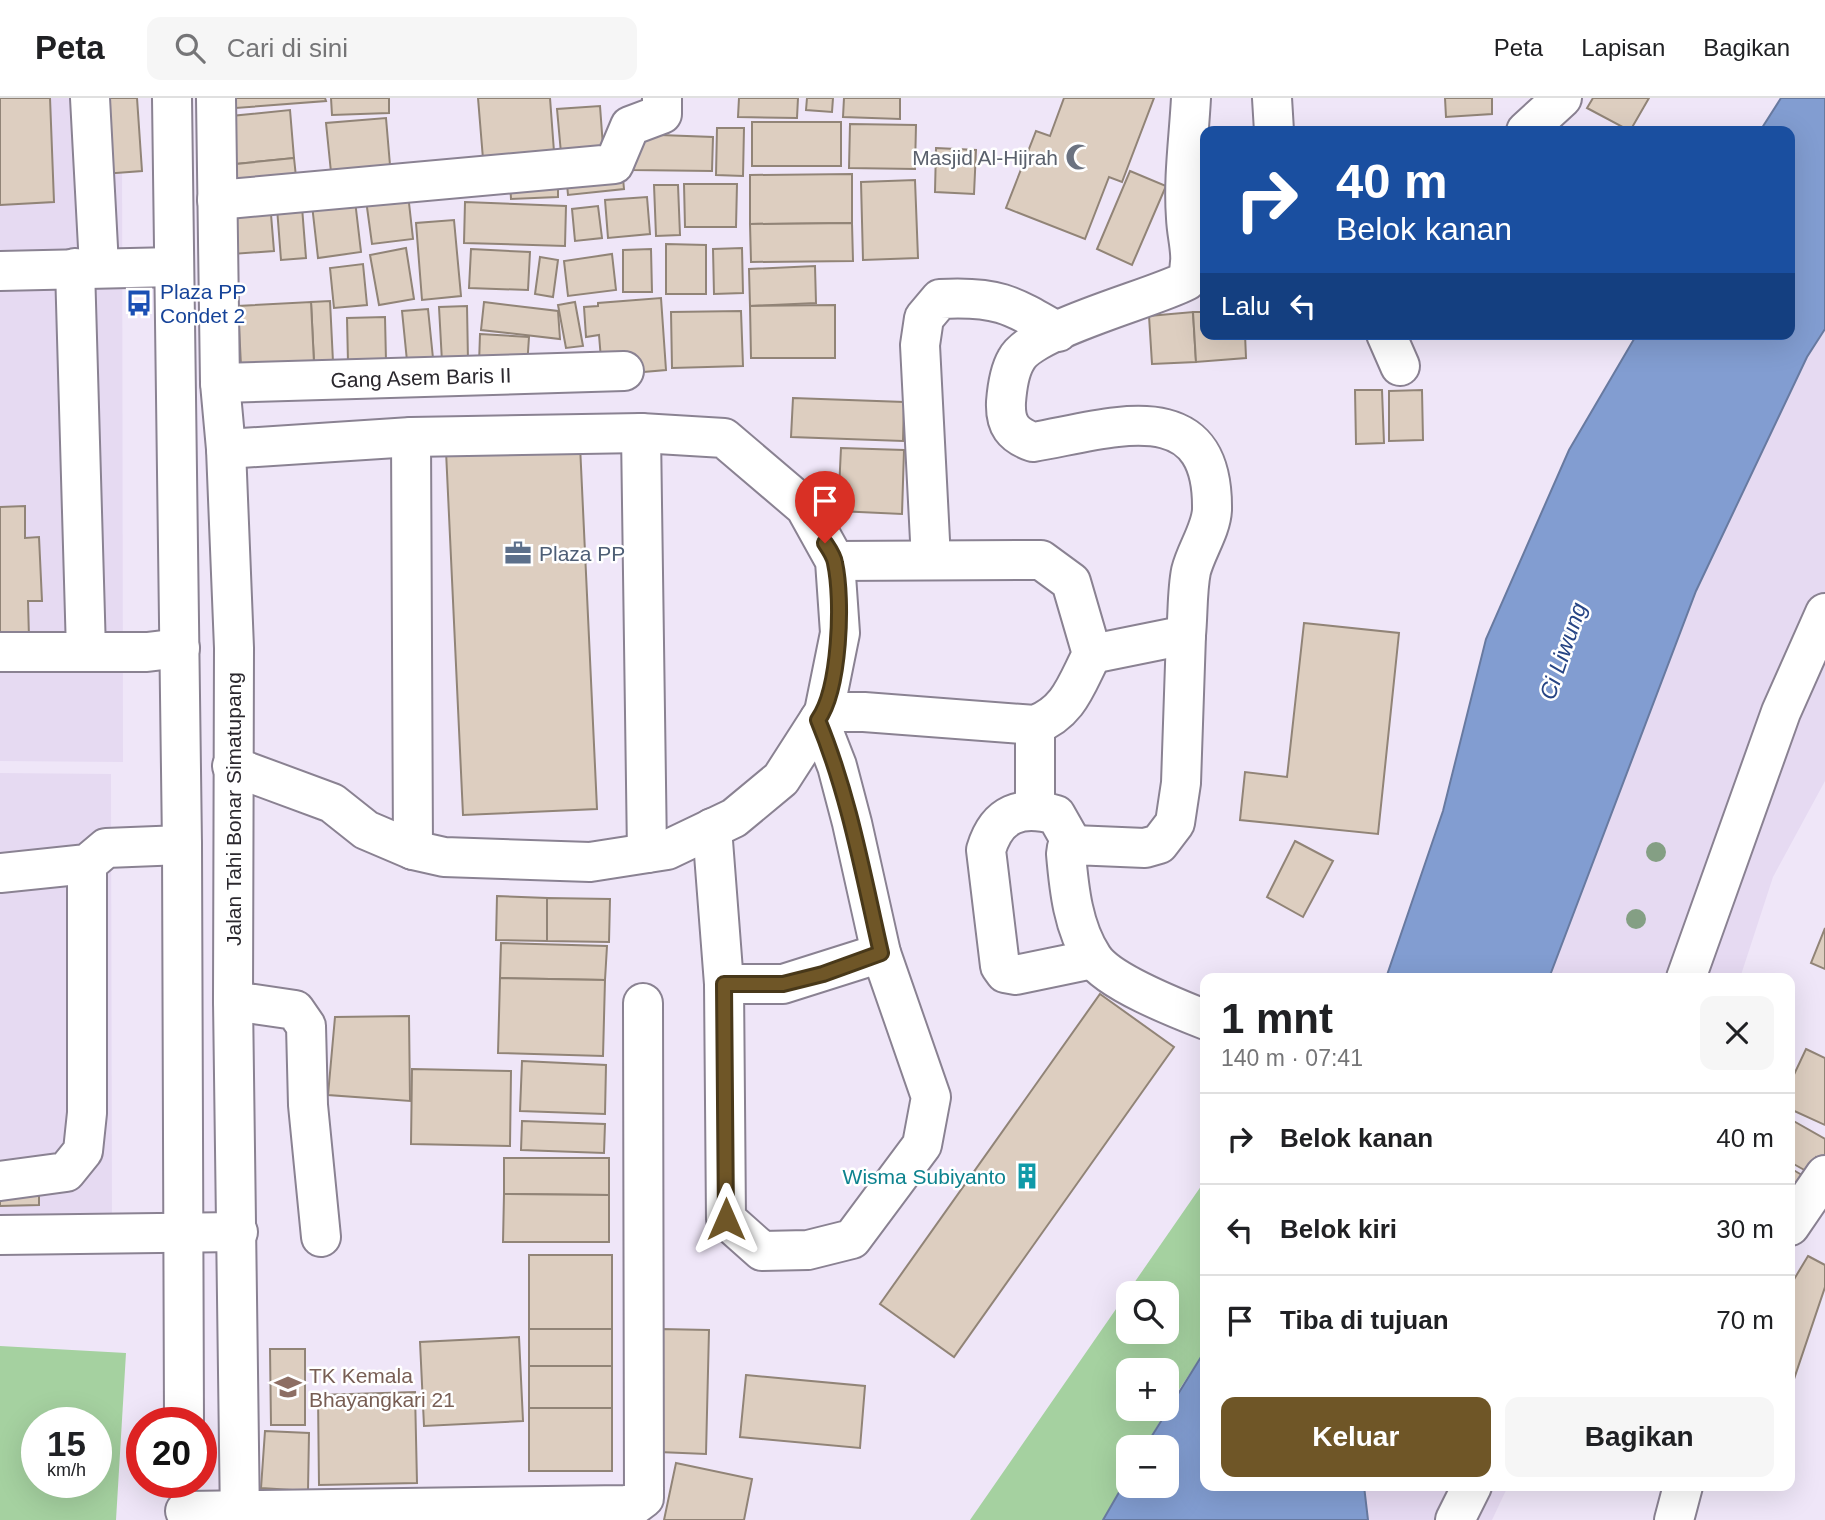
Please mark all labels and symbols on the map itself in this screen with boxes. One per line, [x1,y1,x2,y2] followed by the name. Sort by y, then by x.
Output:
[1064,142,1094,172] mosque icon: Masjid Al-Hijrah
[912,146,1058,169] place label: Masjid Al-Hijrah
[160,280,246,327] place label: Plaza PP Condet 2
[124,288,154,318] bus stop icon: Plaza PP Condet 2
[330,363,512,391] street label: Gang Asem Baris II
[795,471,855,543] pin
[503,538,533,568] office icon: Plaza PP
[539,542,625,565] place label: Plaza PP
[1534,599,1592,703] water label: Ci Liwung
[222,672,245,946] street label: Jalan Tahi Bonar Simatupang
[1012,1161,1042,1191] building icon: Wisma Subiyanto
[843,1165,1006,1188] place label: Wisma Subiyanto
[689,1182,763,1256] position arrow
[309,1364,455,1411] place label: TK Kemala Bhayangkari 21
[273,1372,303,1402] school or university icon: TK Kemala Bhayangkari 21
[126,1407,217,1498] speed limit sign: 20

